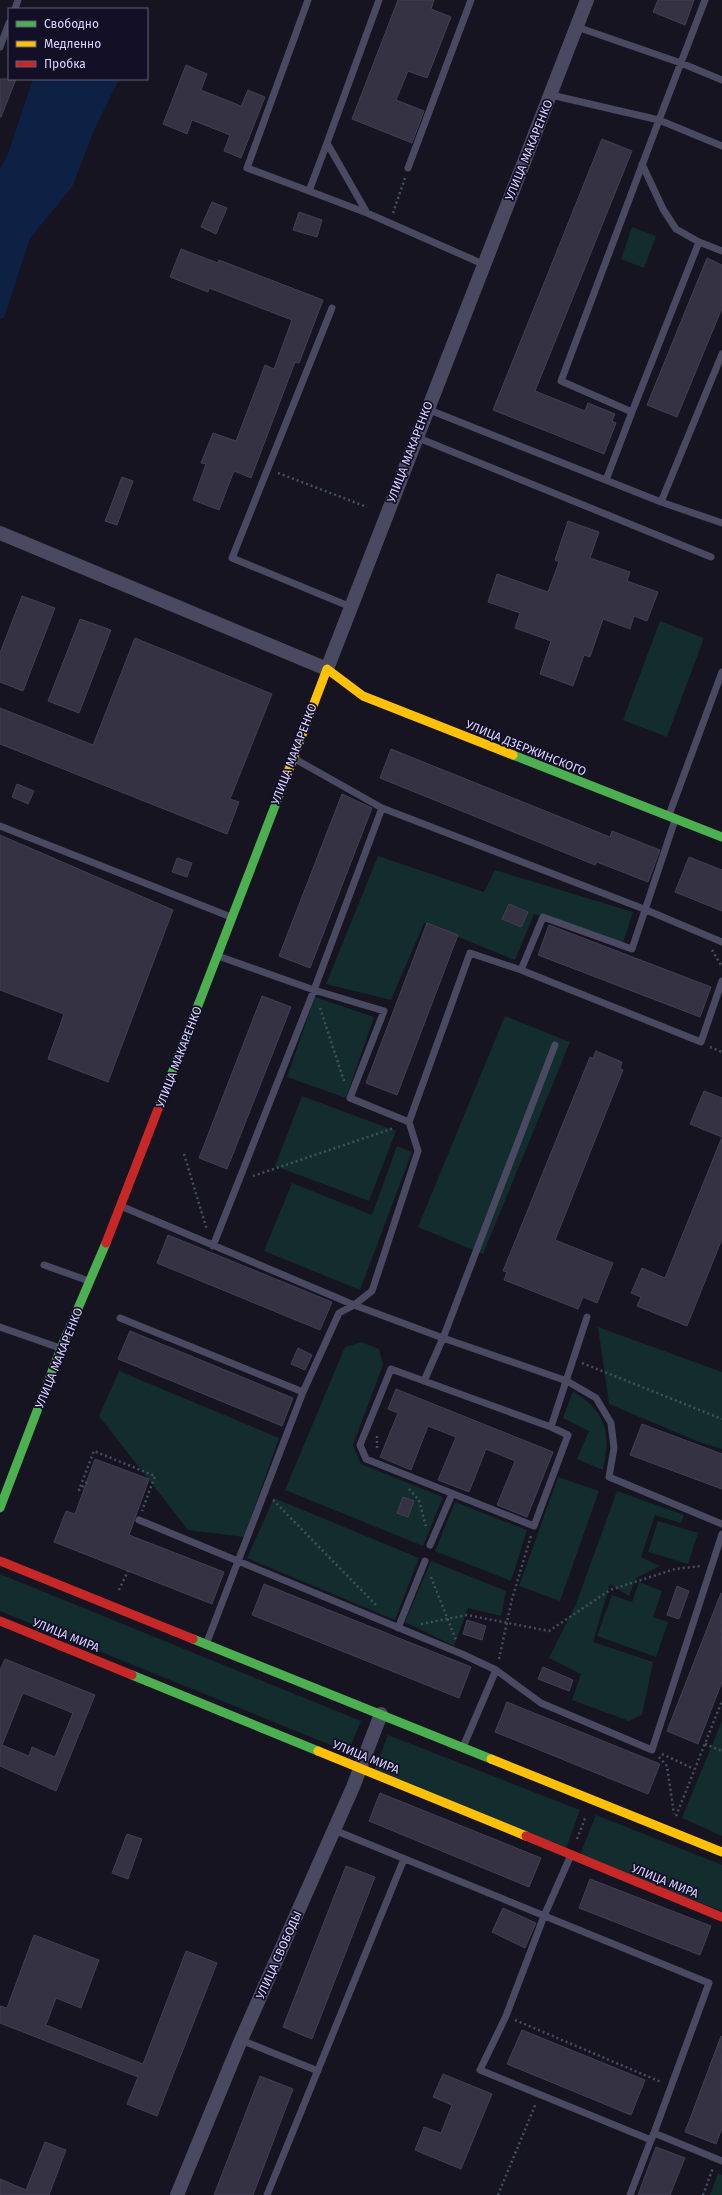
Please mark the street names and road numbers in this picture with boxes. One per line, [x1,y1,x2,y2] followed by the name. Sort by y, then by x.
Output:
[502,98,556,202] street label: УЛИЦА МАКАРЕНКО
[384,399,436,505] street label: УЛИЦА МАКАРЕНКО
[268,701,320,807] street label: УЛИЦА МАКАРЕНКО
[464,717,588,779] street label: УЛИЦА ДЗЕРЖИНСКОГО
[153,1004,205,1110] street label: УЛИЦА МАКАРЕНКО
[32,1306,86,1410] street label: УЛИЦА МАКАРЕНКО
[30,1615,102,1655] street label: УЛИЦА МИРА
[330,1737,402,1777] street label: УЛИЦА МИРА
[629,1861,701,1901] street label: УЛИЦА МИРА
[253,1909,305,2001] street label: УЛИЦА СВОБОДЫ

